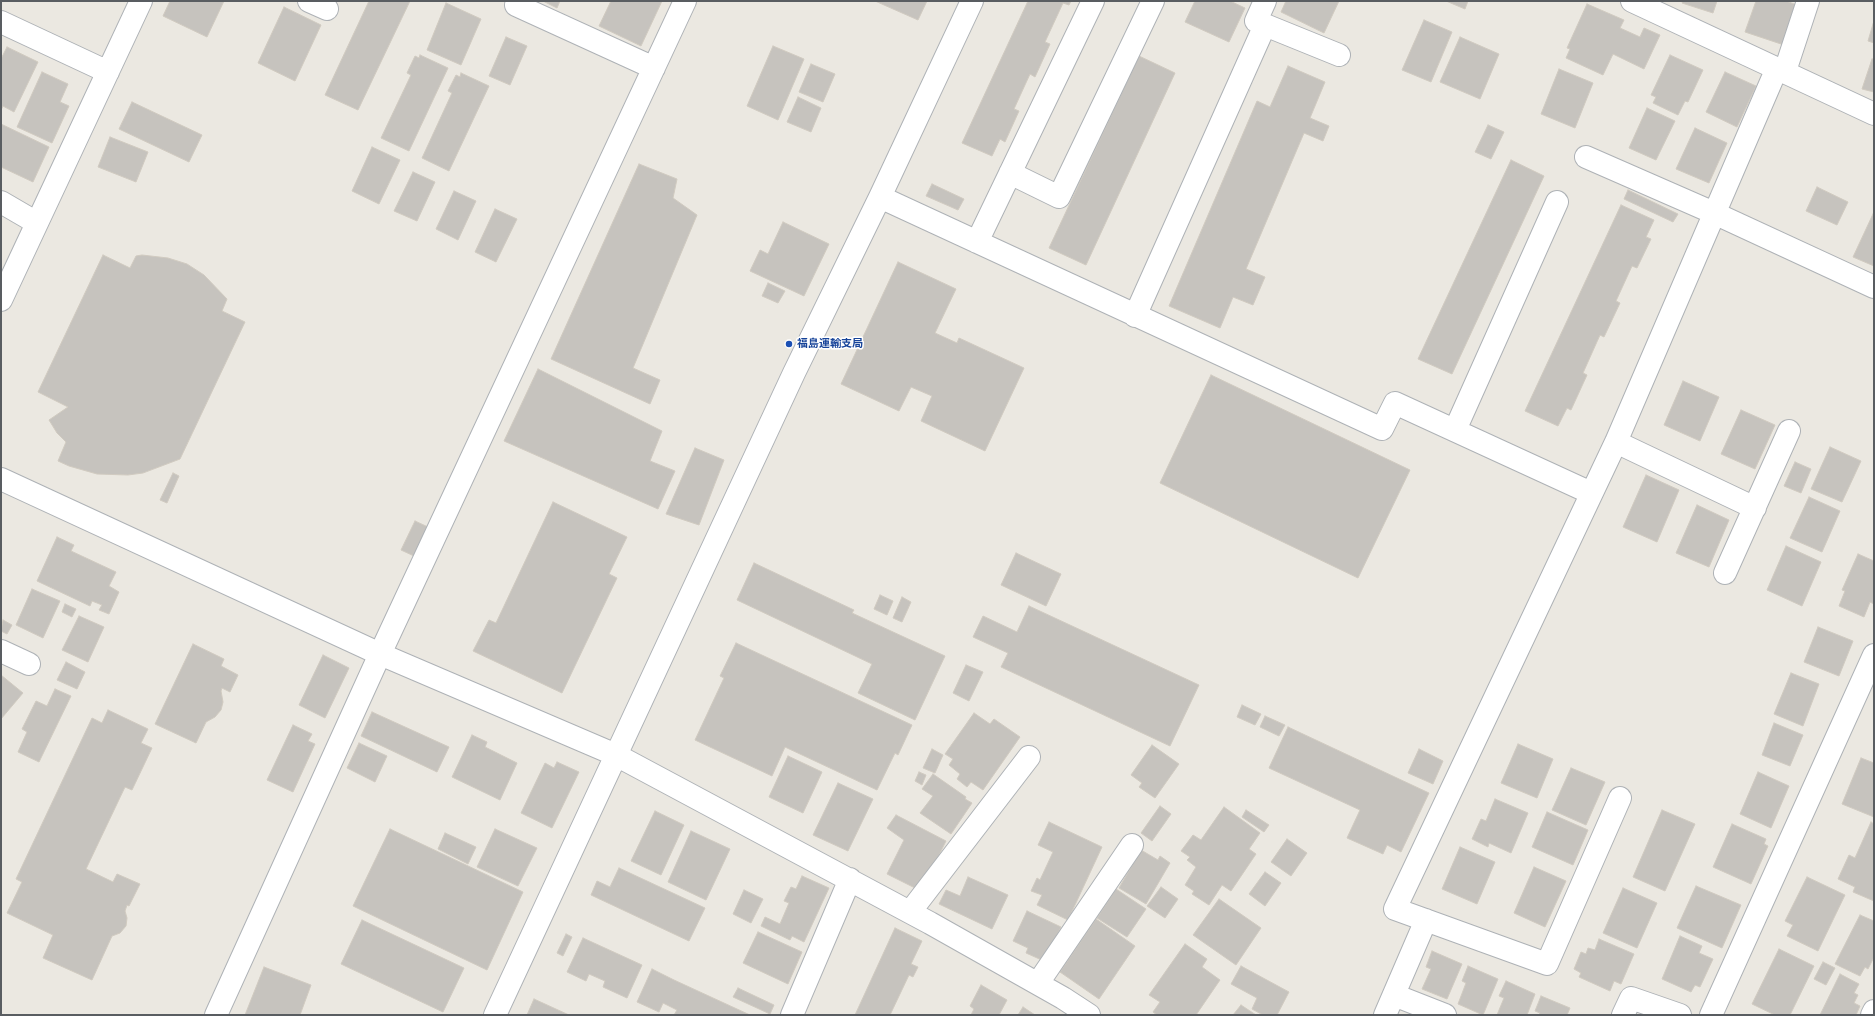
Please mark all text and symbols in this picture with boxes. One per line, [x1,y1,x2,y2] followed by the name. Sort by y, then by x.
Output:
[797,337,863,351] place label: 福島運輸支局
[784,339,794,349] marker: 福島運輸支局

